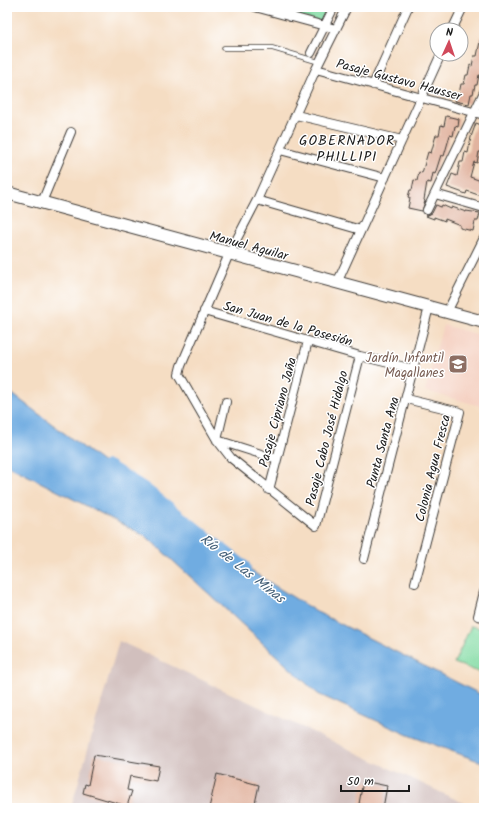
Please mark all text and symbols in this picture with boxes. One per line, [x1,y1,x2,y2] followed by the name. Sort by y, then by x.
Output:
[429,22,469,62] north arrow
[446,24,453,42] text: N
[334,54,464,107] street label: Pasaje Gustavo Hausser
[299,130,395,168] district label: GOBERNADOR PHILLIPI
[207,226,291,267] street label: Manuel Aguilar
[221,296,355,353] street label: San Juan de la Posesión
[366,348,444,384] place label: Jardín Infantil Magallanes
[447,353,469,375] school or university icon: Jardín Infantil Magallanes
[254,355,303,470] street label: Pasaje Cipriano Jaña
[300,368,354,508] street label: Pasaje Cabo José Hidalgo
[361,394,406,490] street label: Punta Santa Ana
[410,412,457,524] street label: Colonia Agua Fresca
[195,529,291,610] water label: Río de Las Minas
[341,767,409,793] scale bar
[347,772,374,791] text: 50 m

